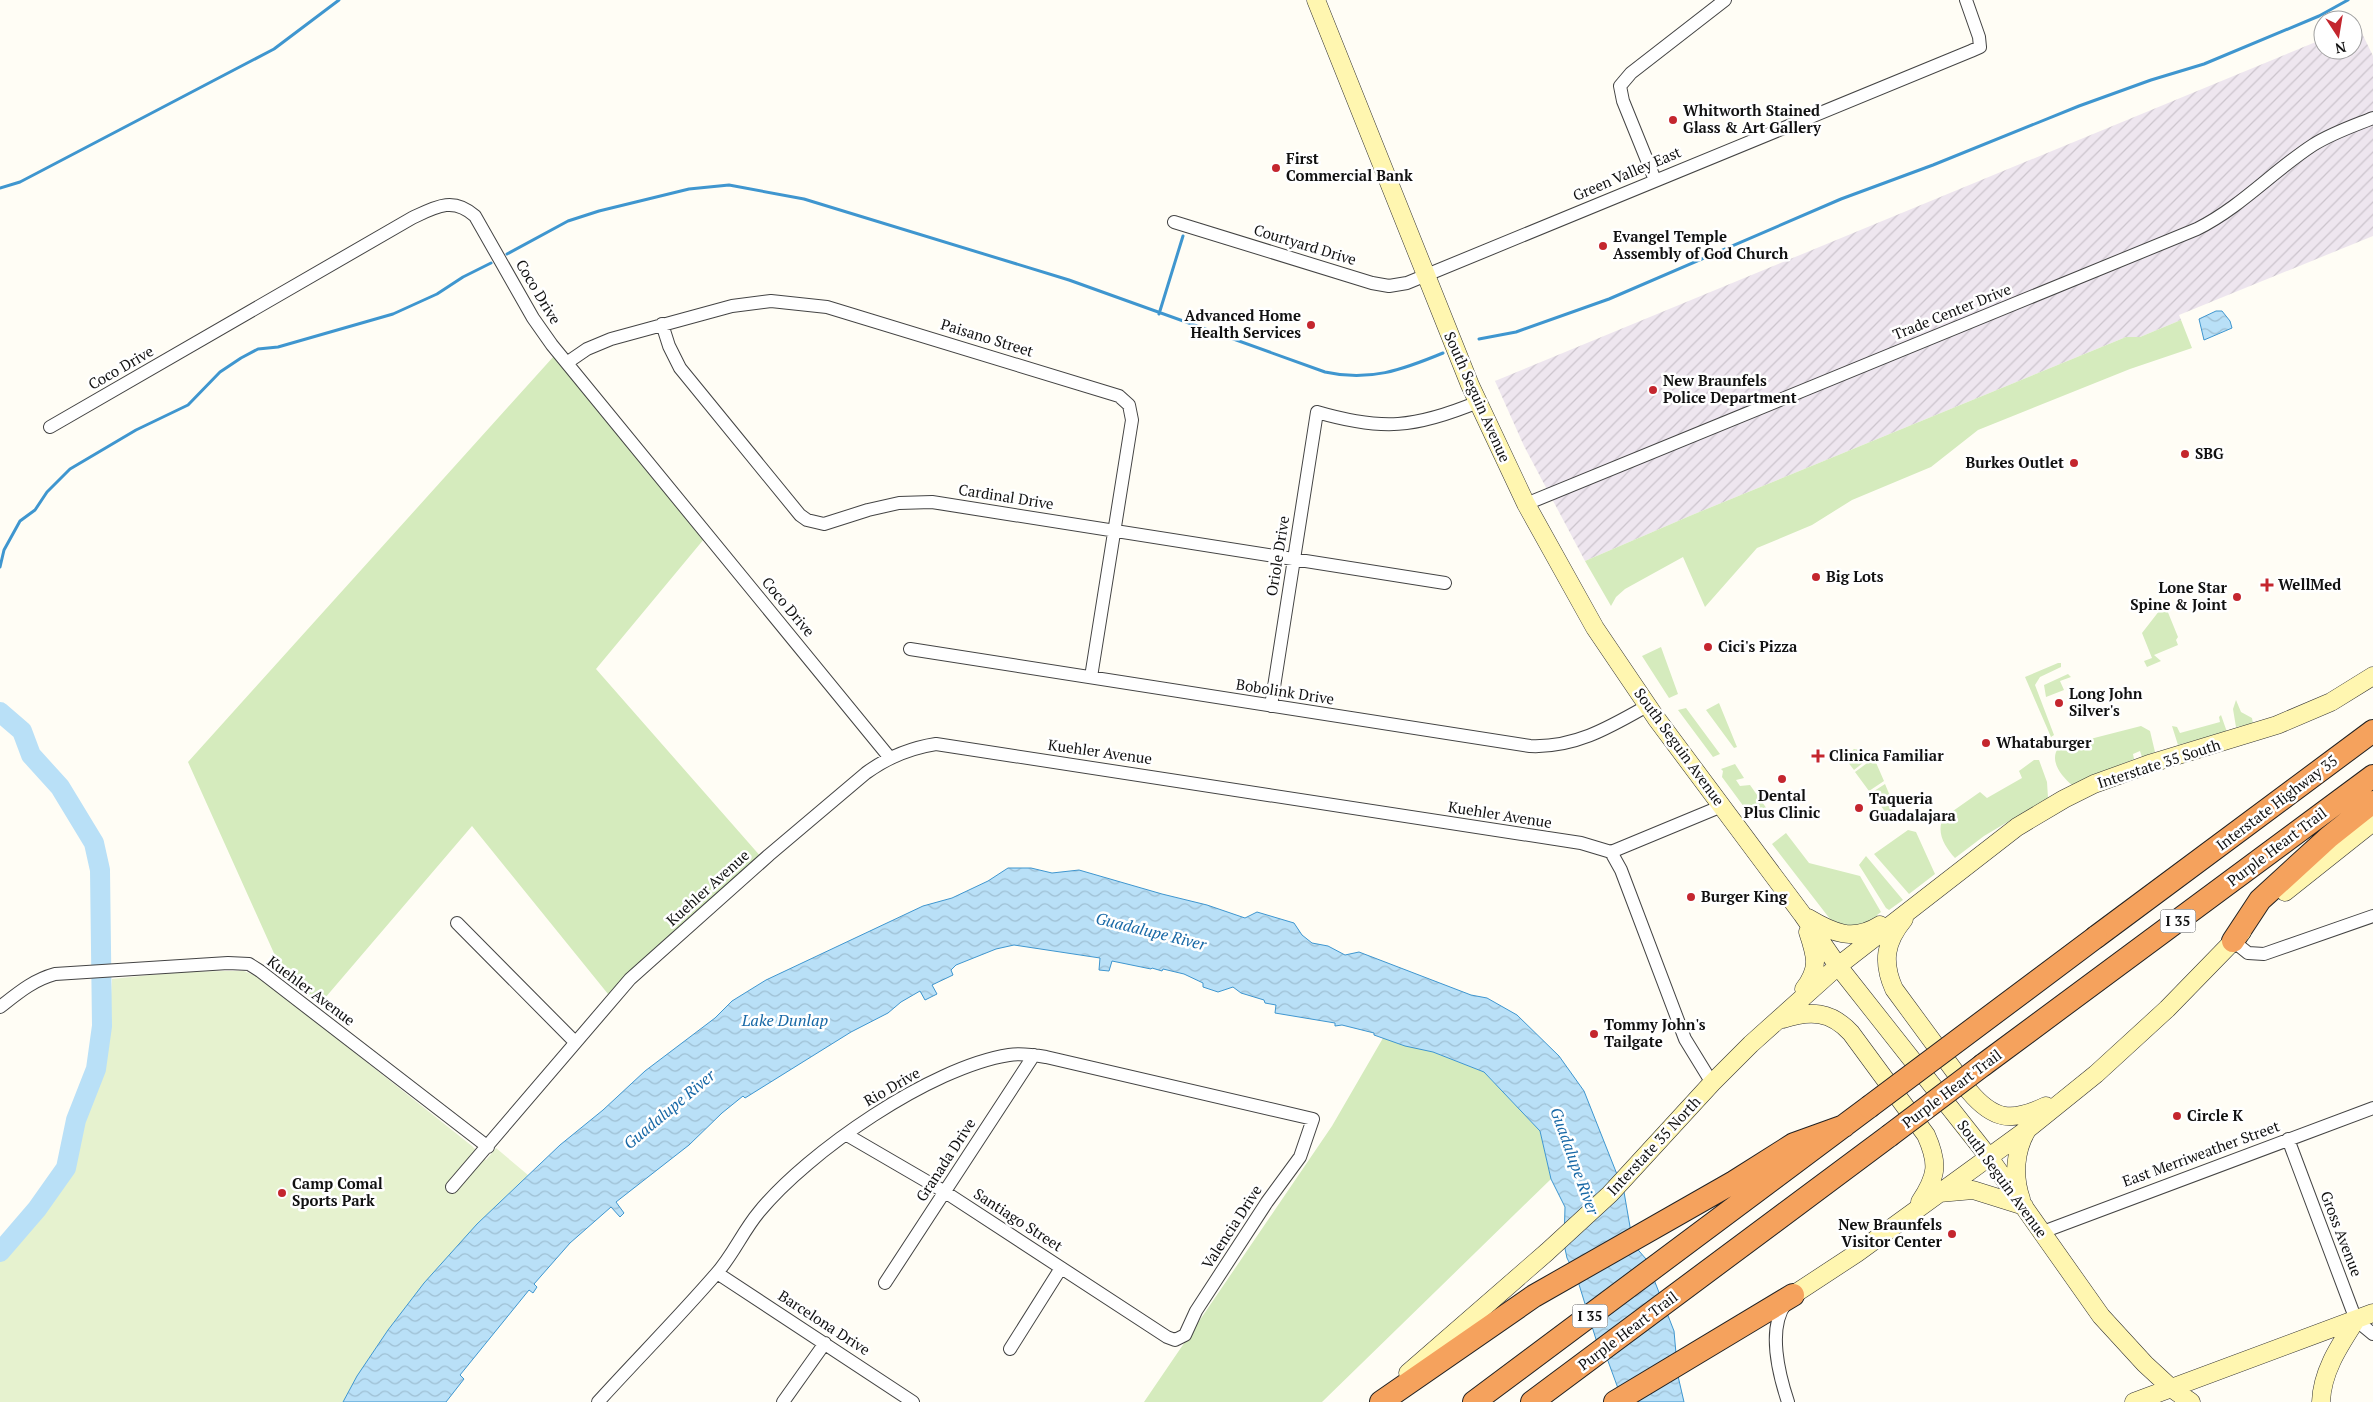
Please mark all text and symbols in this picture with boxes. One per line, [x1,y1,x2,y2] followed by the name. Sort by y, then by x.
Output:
[2313,10,2363,60] north arrow
[2333,38,2348,59] text: N
[1683,100,1822,137] place label: Whitworth Stained Glass & Art Gallery
[1667,114,1679,126] marker: Whitworth Stained Glass & Art Gallery
[1569,141,1684,205] street label: Green Valley East
[1286,148,1413,185] place label: First Commercial Bank
[1270,162,1282,174] marker: First Commercial Bank
[1252,219,1359,269] street label: Courtyard Drive
[1613,226,1789,263] place label: Evangel Temple Assembly of God Church
[1597,240,1609,252] marker: Evangel Temple Assembly of God Church
[512,255,566,328] street label: Coco Drive
[1890,278,2014,344] street label: Trade Center Drive
[1184,305,1301,342] place label: Advanced Home Health Services
[938,313,1037,361] street label: Paisano Street
[1305,319,1317,331] marker: Advanced Home Health Services
[1440,328,1516,465] street label: South Seguin Avenue
[84,340,157,394] street label: Coco Drive
[1663,370,1797,407] place label: New Braunfels Police Department
[1647,384,1659,396] marker: New Braunfels Police Department
[2195,443,2224,463] place label: SBG
[2179,448,2191,460] marker: SBG
[1965,452,2064,472] place label: Burkes Outlet
[2068,457,2080,469] marker: Burkes Outlet
[957,479,1055,513] street label: Cardinal Drive
[1261,514,1293,597] street label: Oriole Drive
[1826,566,1884,586] place label: Big Lots
[1810,571,1822,583] marker: Big Lots
[758,572,820,640] street label: Coco Drive
[2278,574,2341,594] place label: WellMed
[2130,577,2228,614] place label: Lone Star Spine & Joint
[2260,578,2274,592] marker: WellMed
[2231,591,2243,603] marker: Lone Star Spine & Joint
[1718,636,1798,656] place label: Cici's Pizza
[1702,641,1714,653] marker: Cici's Pizza
[1235,673,1336,709] street label: Bobolink Drive
[2069,683,2143,720] place label: Long John Silver's
[1630,684,1729,809] street label: South Seguin Avenue
[2053,697,2065,709] marker: Long John Silver's
[1996,732,2092,752] place label: Whataburger
[1047,734,1153,768] street label: Kuehler Avenue
[2095,734,2223,792] street label: Interstate 35 South
[1980,737,1992,749] marker: Whataburger
[1829,745,1944,765] place label: Clinica Familiar
[1811,749,1825,763] marker: Clinica Familiar
[2212,750,2341,855] street label: Interstate Highway 35
[1776,773,1788,785] marker: Dental Plus Clinic
[1744,785,1820,822] place label: Dental Plus Clinic
[1869,788,1957,825] place label: Taqueria Guadalajara
[1447,796,1554,832] street label: Kuehler Avenue
[1853,802,1865,814] marker: Taqueria Guadalajara
[2223,802,2330,890] street label: Purple Heart Trail
[662,845,753,930] street label: Kuehler Avenue
[1701,886,1788,906] place label: Burger King
[1685,891,1697,903] marker: Burger King
[1094,907,1209,956] water label: Guadalupe River
[2160,909,2196,932] road number: I 35
[264,951,360,1030] street label: Kuehler Avenue
[741,1009,829,1031] water label: Lake Dunlap
[1604,1014,1706,1051] place label: Tommy John's Tailgate
[1588,1028,1600,1040] marker: Tommy John's Tailgate
[1898,1044,2005,1132] street label: Purple Heart Trail
[860,1062,923,1110] street label: Rio Drive
[619,1064,720,1154] water label: Guadalupe River
[1602,1091,1705,1199] street label: Interstate 35 North
[1545,1104,1605,1219] water label: Guadalupe River
[2187,1105,2244,1125] place label: Circle K
[2171,1110,2183,1122] marker: Circle K
[911,1114,980,1205] street label: Granada Drive
[2119,1115,2282,1191] street label: East Merriweather Street
[1953,1116,2052,1241] street label: South Seguin Avenue
[292,1173,383,1210] place label: Camp Comal Sports Park
[1197,1181,1266,1272] street label: Valencia Drive
[970,1183,1067,1256] street label: Santiago Street
[276,1187,288,1199] marker: Camp Comal Sports Park
[2316,1188,2367,1279] street label: Gross Avenue
[1838,1214,1943,1251] place label: New Braunfels Visitor Center
[1946,1228,1958,1240] marker: New Braunfels Visitor Center
[775,1285,874,1359] street label: Barcelona Drive
[1574,1286,1681,1374] street label: Purple Heart Trail
[1572,1304,1608,1328] road number: I 35

